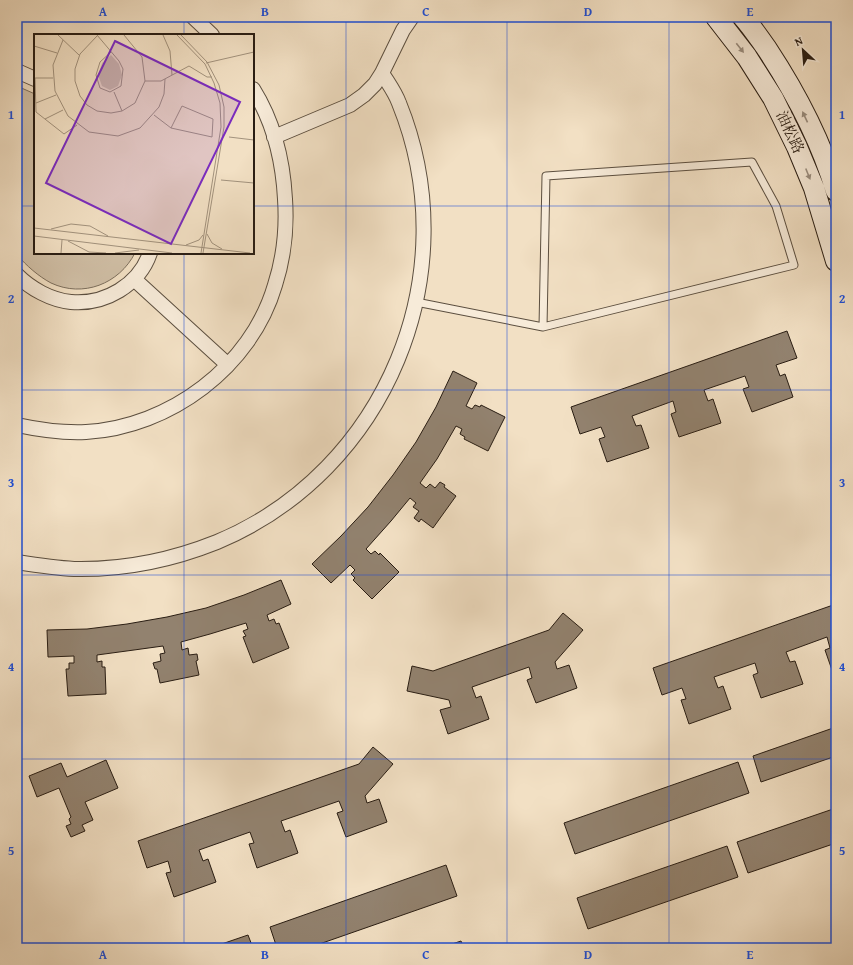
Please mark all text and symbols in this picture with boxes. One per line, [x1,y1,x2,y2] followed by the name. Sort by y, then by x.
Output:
[99,2,108,21] text: A
[261,2,269,21] text: B
[422,2,430,21] text: C
[584,2,592,21] text: D
[747,2,754,21] text: E
[783,30,823,70] north arrow
[792,32,806,50] text: N
[34,34,254,254] inset map
[736,42,744,53] one-way arrow
[8,105,14,124] text: 1
[839,105,845,124] text: 1
[771,107,809,157] street label: 油松路
[802,111,808,122] one-way arrow
[806,169,812,181] one-way arrow
[8,289,15,308] text: 2
[839,289,846,308] text: 2
[8,473,14,492] text: 3
[839,473,845,492] text: 3
[8,657,15,676] text: 4
[839,657,846,676] text: 4
[8,841,15,860] text: 5
[839,841,846,860] text: 5
[99,945,108,964] text: A
[261,945,269,964] text: B
[422,945,430,964] text: C
[584,945,592,964] text: D
[747,945,754,964] text: E

